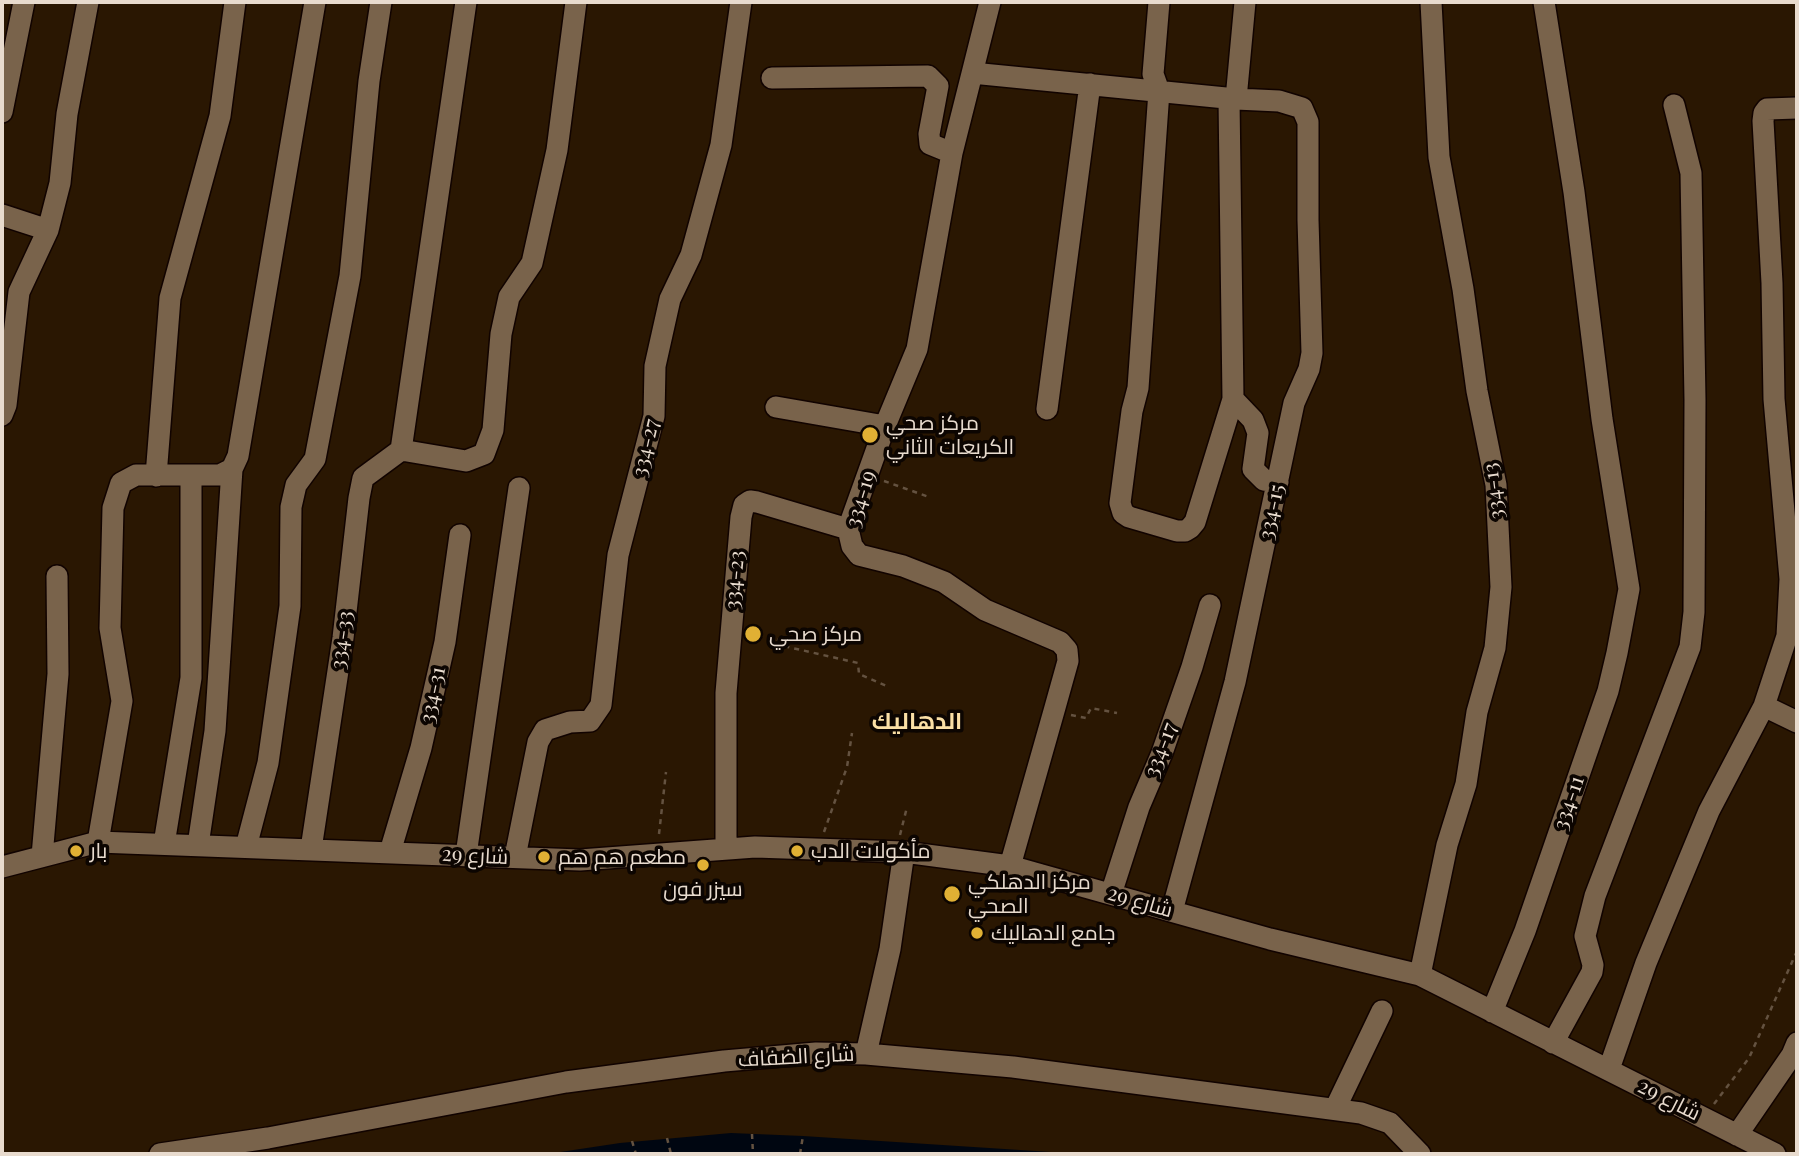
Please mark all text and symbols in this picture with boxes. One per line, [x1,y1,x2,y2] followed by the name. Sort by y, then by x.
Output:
[886,410,1014,460] place label: مركز صحي الكريعات الثاني
[627,417,665,479] street label: 334-27
[860,425,880,445] marker: مركز صحي الكريعات الثاني
[1478,461,1510,521] street label: 334-13
[840,467,882,531] street label: 334-19
[1254,482,1290,542] street label: 334-15
[720,549,750,611] street label: 334-23
[325,609,359,671] street label: 334-33
[769,621,862,647] place label: مركز صحي
[743,624,763,644] marker: مركز صحي
[415,664,451,726] street label: 334-31
[872,708,962,736] district label: الدهاليك
[1139,719,1183,781] street label: 334-17
[1548,773,1590,833] street label: 334-11
[90,838,107,864] place label: بار
[811,838,931,864] place label: مأكولات الدب
[441,842,509,870] street label: شارع 29
[68,843,84,859] marker: بار
[789,843,805,859] marker: مأكولات الدب
[558,844,686,870] place label: مطعم هم هم
[536,849,552,865] marker: مطعم هم هم
[695,857,711,873] marker: سيزر فون
[968,869,1091,919] place label: مركز الدهلكي الصحي
[663,876,743,902] place label: سيزر فون
[1104,881,1176,923] street label: شارع 29
[942,884,962,904] marker: مركز الدهلكي الصحي
[991,920,1115,946] place label: جامع الدهاليك
[969,925,985,941] marker: جامع الدهاليك
[737,1041,855,1073] street label: شارع الضفاف
[1634,1074,1704,1126] street label: شارع 29

